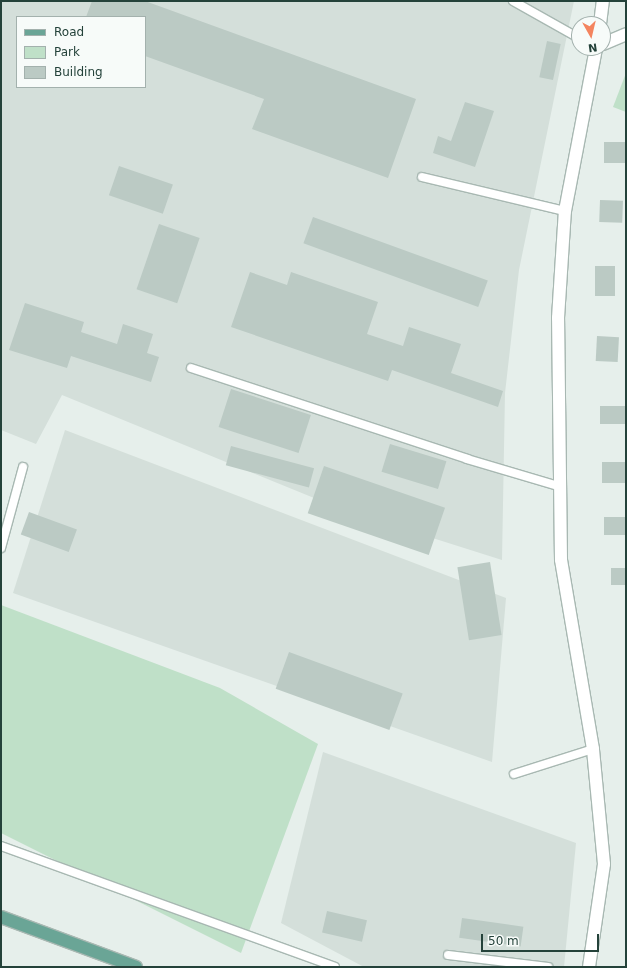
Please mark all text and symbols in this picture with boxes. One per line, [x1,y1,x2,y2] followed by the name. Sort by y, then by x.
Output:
[16,16,146,88] legend
[571,16,611,56] north arrow
[54,25,84,39] text: Road
[587,40,598,54] text: N
[54,45,80,59] text: Park
[54,65,103,79] text: Building
[483,926,601,952] scale bar
[488,934,519,948] text: 50 m

